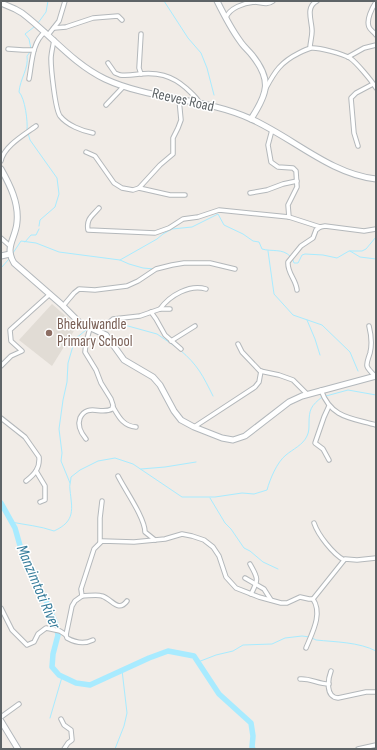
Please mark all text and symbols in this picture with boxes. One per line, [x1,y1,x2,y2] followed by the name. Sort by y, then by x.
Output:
[150,84,216,116] street label: Reeves Road
[57,315,133,351] place label: Bhekulwandle Primary School
[44,328,54,338] marker: Bhekulwandle Primary School
[12,542,64,632] water label: Manzimtoti River

